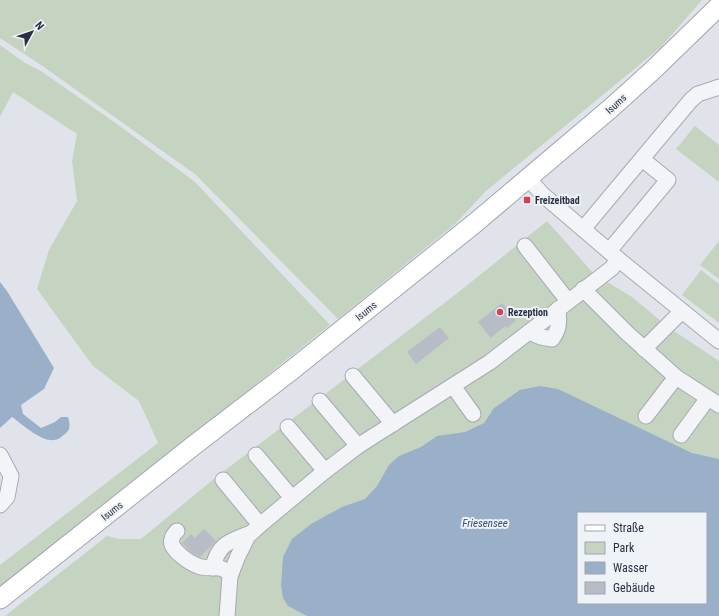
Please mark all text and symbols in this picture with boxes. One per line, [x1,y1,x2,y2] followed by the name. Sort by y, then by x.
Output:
[12,12,52,52] north arrow
[32,19,47,33] text: N
[603,92,629,116] street label: Isums
[522,195,532,205] marker: Freizeitbad
[535,195,580,206] place label: Freizeitbad
[353,299,379,323] street label: Isums
[495,307,505,317] marker: Rezeption
[508,307,548,318] place label: Rezeption
[99,499,125,523] street label: Isums
[577,512,707,604] legend
[462,517,508,530] water label: Friesensee
[613,521,644,535] text: Straße
[613,541,635,555] text: Park
[613,561,648,575] text: Wasser
[613,581,655,595] text: Gebäude

